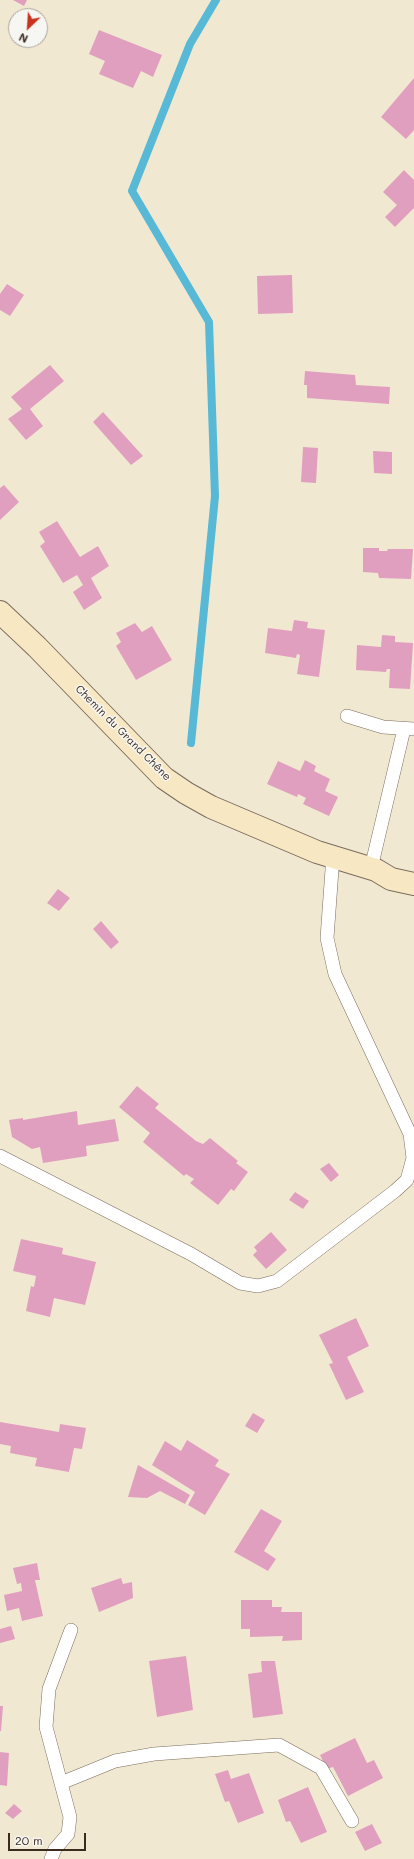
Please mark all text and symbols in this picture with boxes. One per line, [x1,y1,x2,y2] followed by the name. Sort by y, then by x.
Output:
[8,8,48,48] north arrow
[16,30,30,47] text: N
[72,682,174,784] street label: Chemin du Grand Chêne
[10,1825,88,1851] scale bar
[15,1832,43,1848] text: 20 m

